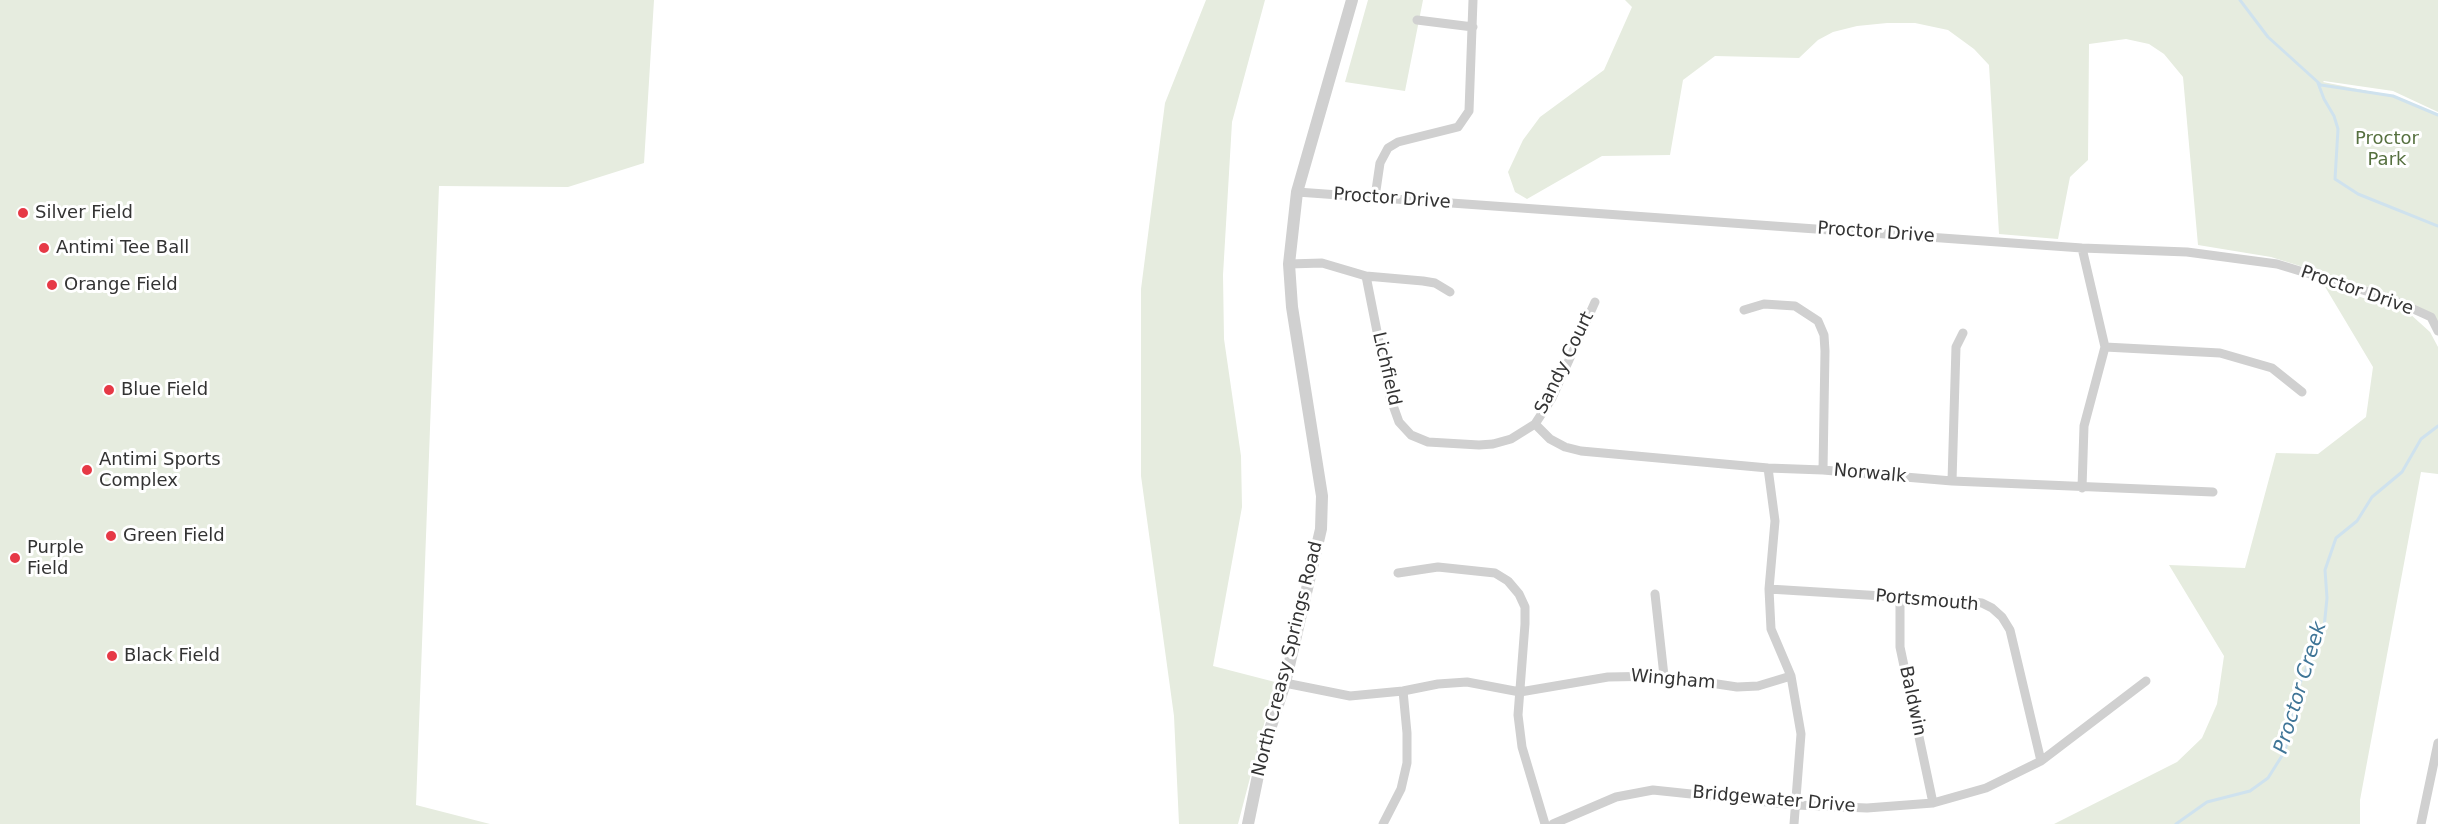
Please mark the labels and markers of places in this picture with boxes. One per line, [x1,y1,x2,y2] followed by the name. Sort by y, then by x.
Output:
[35,202,133,224] place label: Silver Field
[16,206,30,220] marker: Silver Field
[56,237,189,259] place label: Antimi Tee Ball
[37,241,51,255] marker: Antimi Tee Ball
[64,274,178,296] place label: Orange Field
[45,278,59,292] marker: Orange Field
[121,379,208,401] place label: Blue Field
[102,383,116,397] marker: Blue Field
[99,449,221,492] place label: Antimi Sports Complex
[80,463,94,477] marker: Antimi Sports Complex
[123,525,225,547] place label: Green Field
[104,529,118,543] marker: Green Field
[27,537,84,580] place label: Purple Field
[8,551,22,565] marker: Purple Field
[124,645,220,667] place label: Black Field
[105,649,119,663] marker: Black Field

